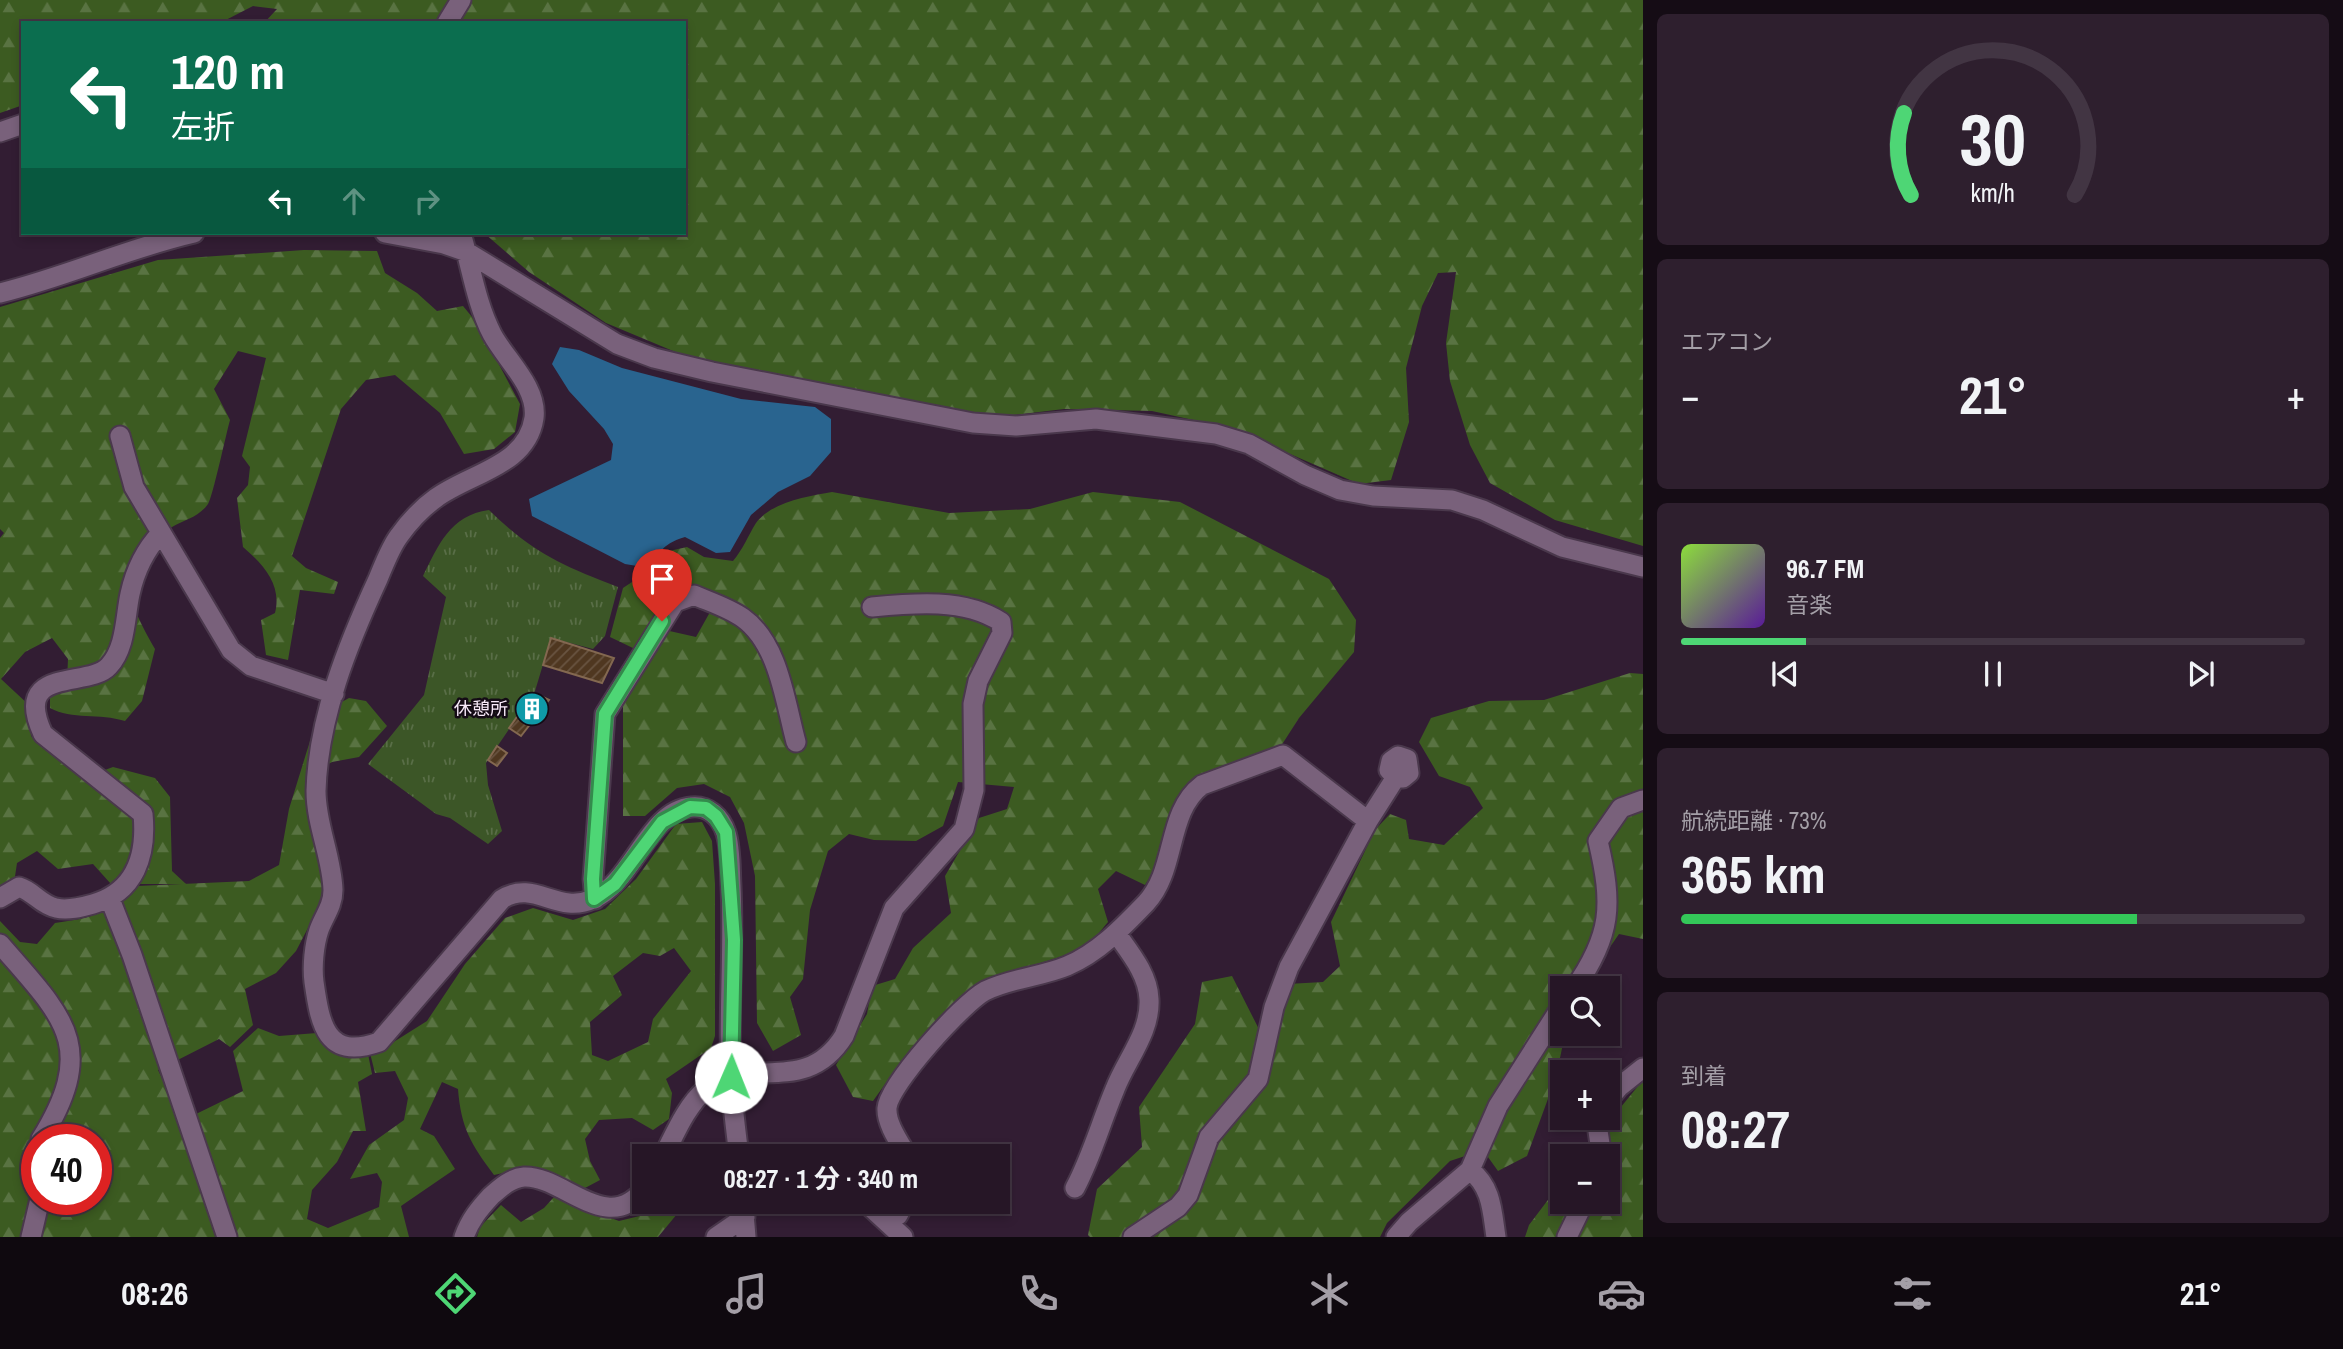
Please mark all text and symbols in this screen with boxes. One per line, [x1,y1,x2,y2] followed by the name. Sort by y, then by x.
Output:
[171,38,285,104] text: 120 m
[56,49,147,140] icon: left
[1960,91,2026,189] text: 30
[171,105,235,148] text: 左折
[1971,176,2015,210] text: km/h
[262,182,300,220] icon: left
[335,182,373,220] icon: ahead
[408,182,446,220] icon: right
[1681,326,1773,357] text: エアコン
[1959,360,2027,430] text: 21°
[1681,370,1699,421] text: −
[2287,370,2305,421] text: +
[632,549,692,621] pin
[1786,551,1864,586] text: 96.7 FM
[643,560,681,598] icon: arrive
[1786,589,1832,620] text: 音楽
[1766,655,1804,693] icon: previous
[1974,655,2012,693] icon: pause
[2182,655,2220,693] icon: next
[513,690,551,728] building icon: 休憩所
[454,696,508,721] place label: 休憩所
[1681,805,1826,836] text: 航続距離 · 73%
[1681,839,1826,909] text: 365 km
[1550,976,1620,1214] map controls
[1550,976,1620,1046] button: search
[694,1040,768,1114] position arrow
[1550,1060,1620,1130] button: +
[1681,1060,1727,1091] text: 到着
[1681,1094,1790,1164] text: 08:27
[21,1124,112,1215] speed limit sign: 40
[1550,1144,1620,1214] button: −
[724,1161,918,1196] text: 08:27 · 1 分 · 340 m
[431,1269,480,1318] icon: directions
[722,1269,771,1318] icon: music
[1014,1269,1063,1318] icon: phone
[1305,1269,1354,1318] icon: climate
[1597,1269,1646,1318] icon: car
[1888,1269,1937,1318] icon: filters
[121,1272,188,1315] text: 08:26
[2180,1272,2222,1315] text: 21°

